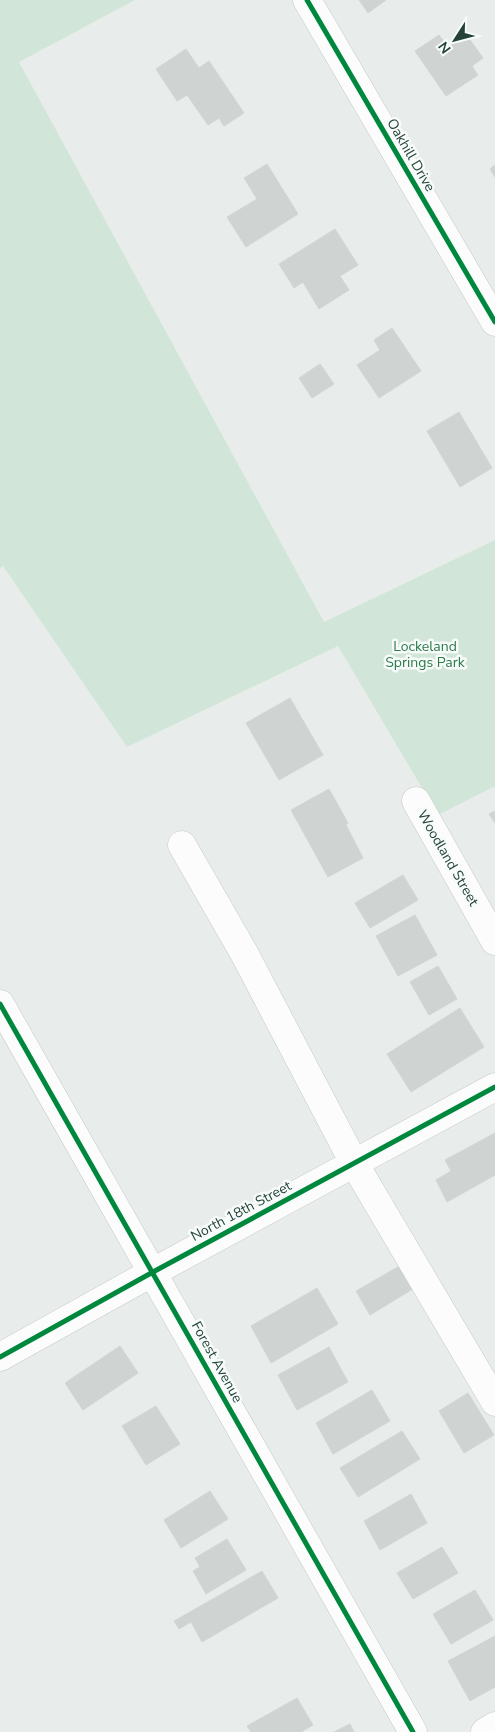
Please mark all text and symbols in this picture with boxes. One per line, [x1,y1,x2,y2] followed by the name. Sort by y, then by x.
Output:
[430,15,480,65] north arrow
[434,38,456,57] text: N
[382,115,440,195] street label: Oakhill Drive
[385,637,466,672] park label: Lockeland Springs Park
[413,807,483,910] street label: Woodland Street
[187,1176,295,1246] street label: North 18th Street
[187,1318,247,1406] street label: Forest Avenue

